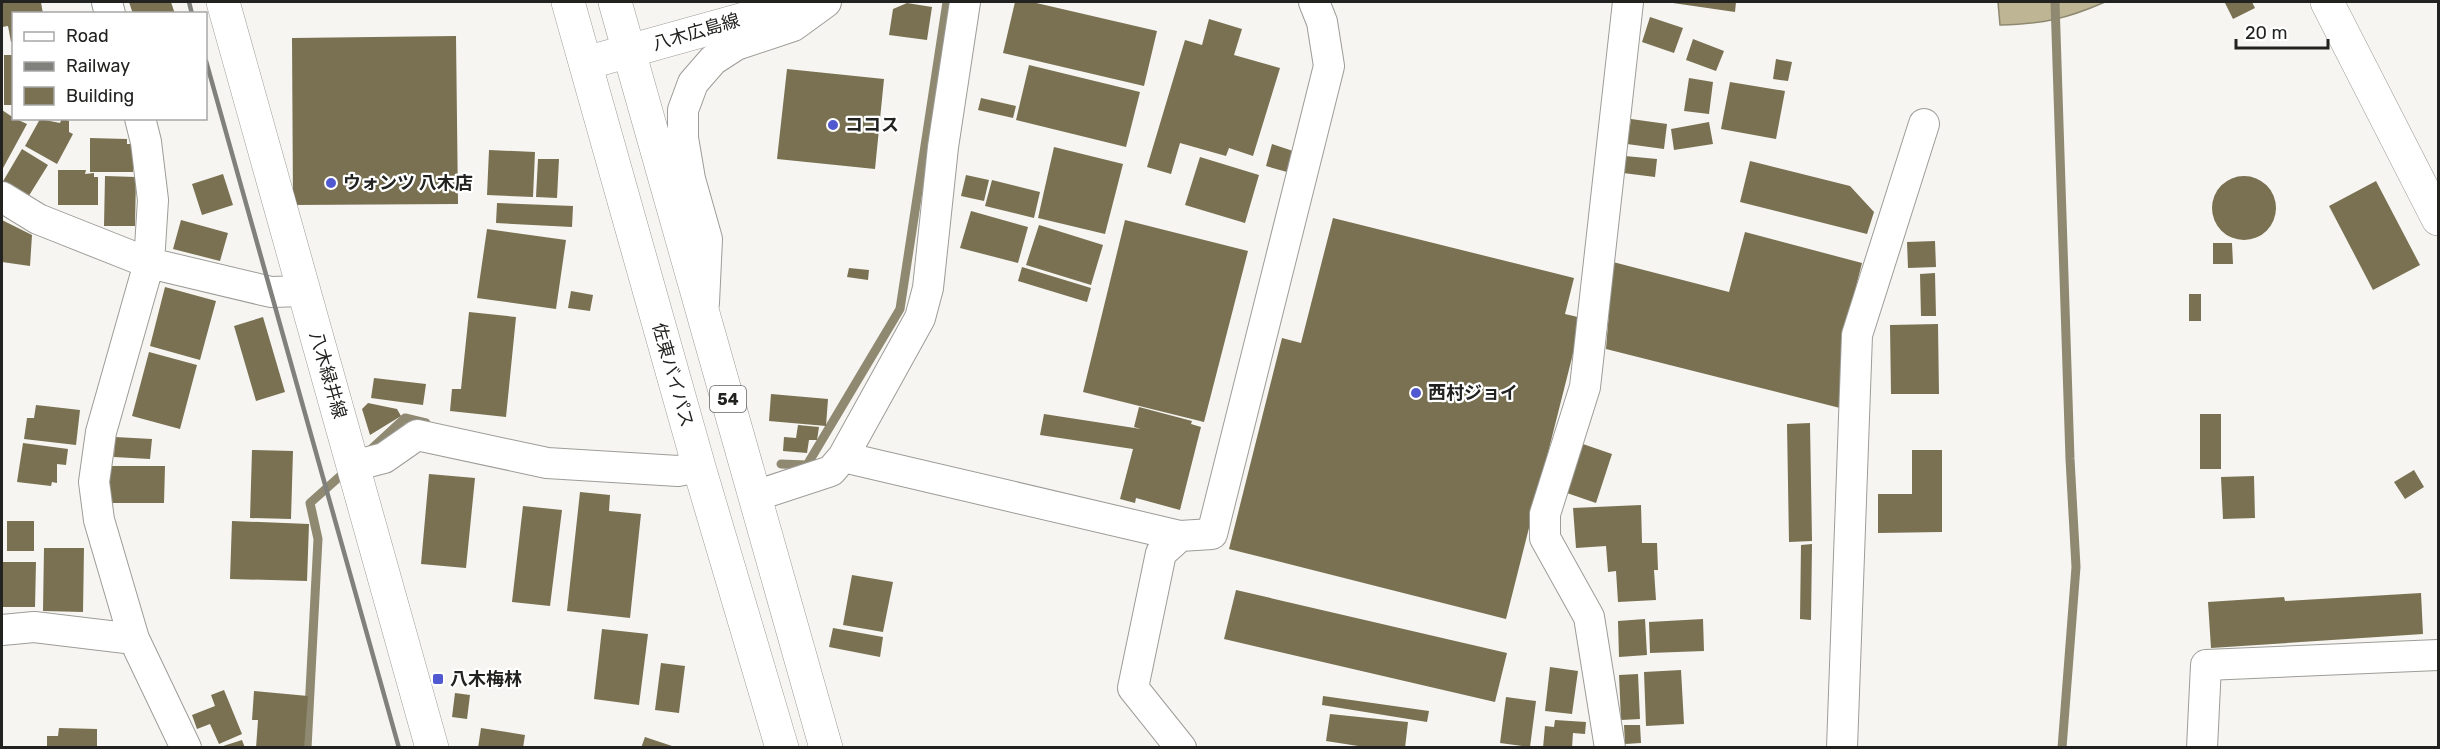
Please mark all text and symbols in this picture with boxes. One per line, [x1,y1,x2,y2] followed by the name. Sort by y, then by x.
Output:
[650,9,742,55] street label: 八木広島線
[12,12,207,120] legend
[2236,12,2328,50] scale bar
[2245,22,2287,44] text: 20 m
[66,25,109,47] text: Road
[66,55,130,77] text: Railway
[66,85,134,107] text: Building
[845,114,899,136] place label: ココス
[826,118,840,132] marker: ココス
[343,172,473,194] place label: ウォンツ 八木店
[324,176,338,190] marker: ウォンツ 八木店
[648,320,698,430] street label: 佐東バイパス
[305,329,351,421] street label: 八木緑井線
[1428,382,1518,404] place label: 西村ジョイ
[710,386,746,412] road number: 54
[1409,386,1423,400] marker: 西村ジョイ
[450,668,522,690] place label: 八木梅林
[431,672,445,686] marker: 八木梅林

